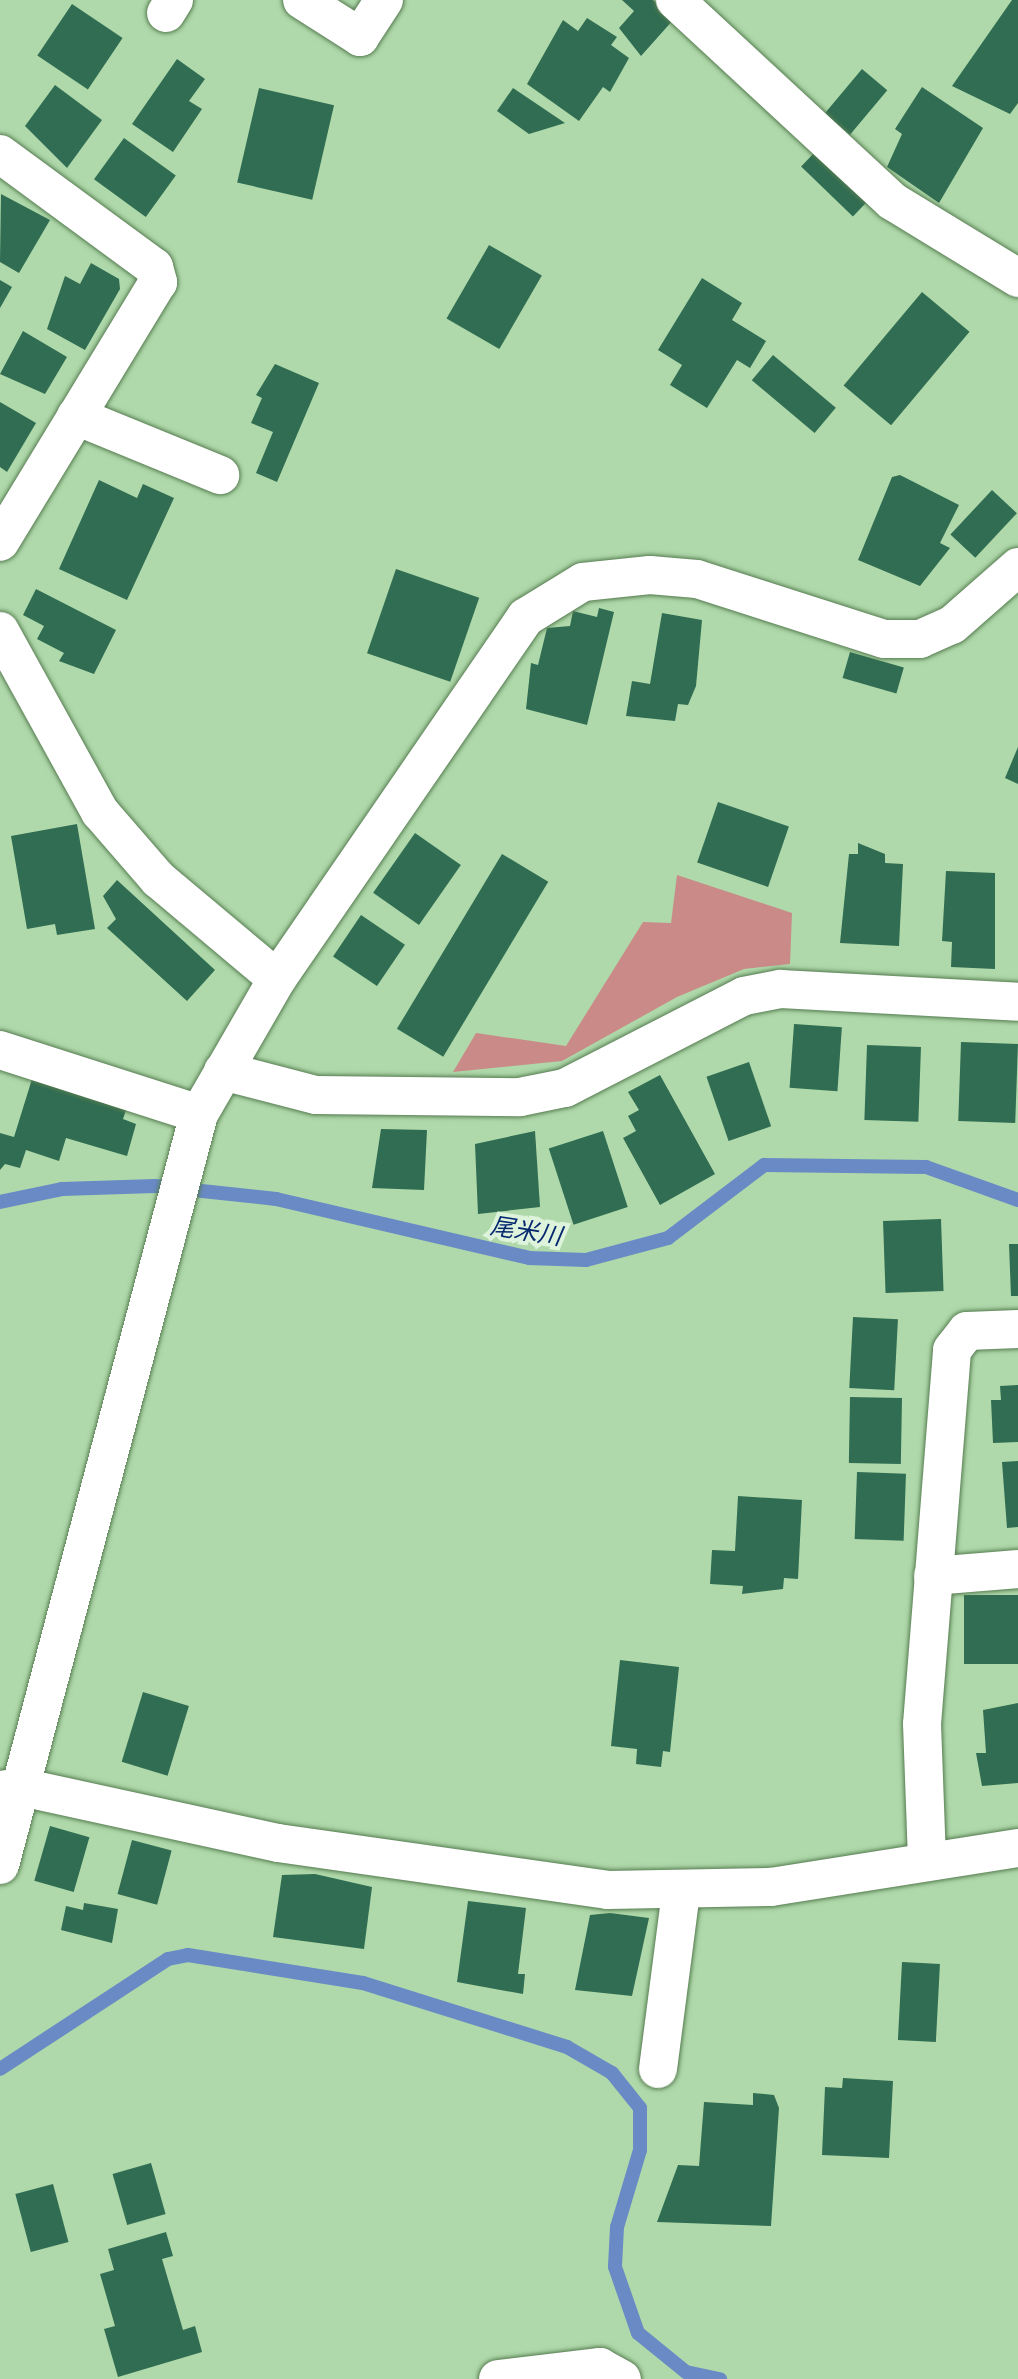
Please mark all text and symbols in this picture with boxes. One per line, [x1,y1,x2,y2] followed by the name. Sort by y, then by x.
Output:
[488,1211,564,1251] water label: 尾米川

